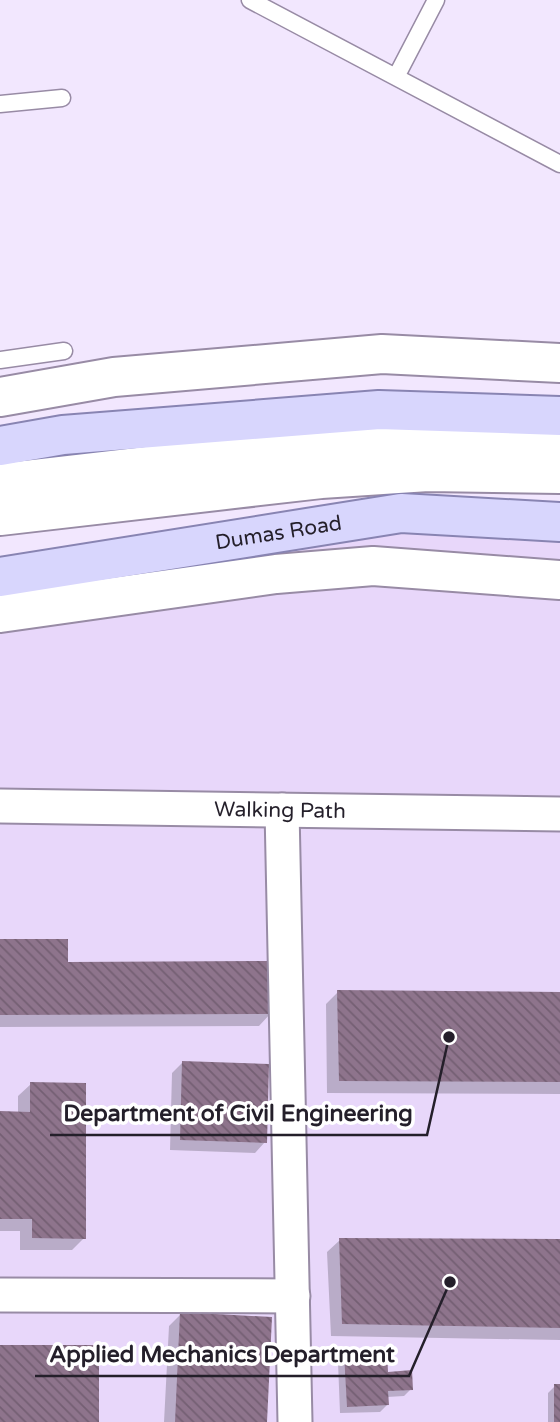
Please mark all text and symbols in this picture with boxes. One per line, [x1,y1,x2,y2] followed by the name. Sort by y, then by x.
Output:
[213,510,344,555] street label: Dumas Road
[214,797,346,823] street label: Walking Path
[50,1091,427,1135] callout: Department of Civil Engineering
[63,1100,413,1128] text: Department of Civil Engineering
[35,1332,409,1376] callout: Applied Mechanics Department
[49,1341,395,1369] text: Applied Mechanics Department

